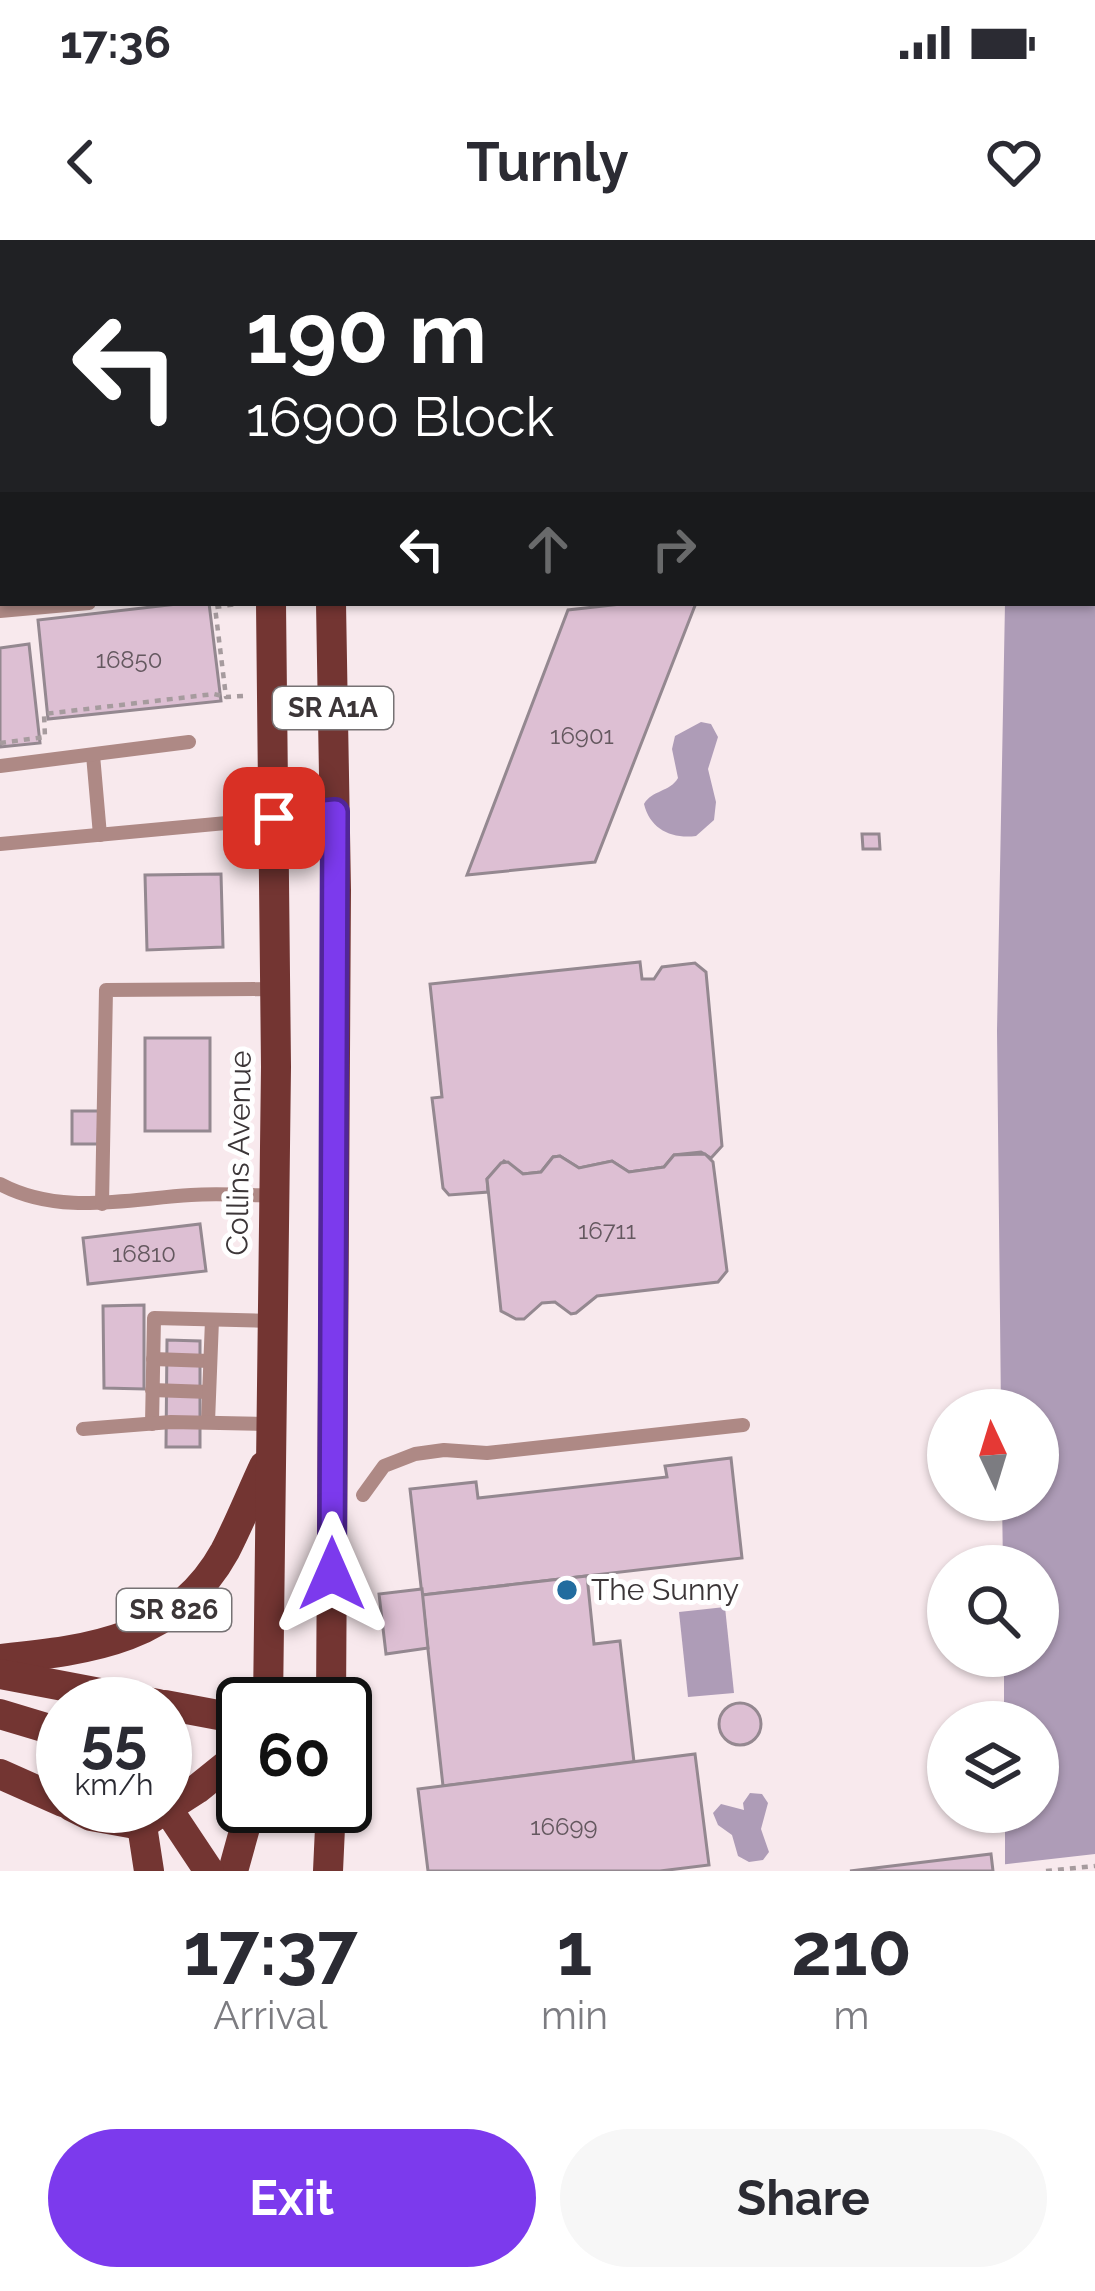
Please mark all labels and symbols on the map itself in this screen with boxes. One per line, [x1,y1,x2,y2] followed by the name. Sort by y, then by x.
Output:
[96,645,162,674] house number: 16850
[273,687,393,729] road number: SR A1A
[550,721,614,750] house number: 16901
[223,767,325,869] pin
[219,1050,258,1256] street label: Collins Avenue
[578,1216,636,1245] house number: 16711
[112,1239,176,1268] house number: 16810
[927,1389,1059,1521] north arrow
[269,1511,395,1637] position arrow
[591,1572,739,1607] place label: The Sunny
[554,1577,580,1603] marker: The Sunny
[117,1589,231,1631] road number: SR 826
[216,1677,372,1833] speed limit sign: 60
[530,1812,598,1841] house number: 16699

